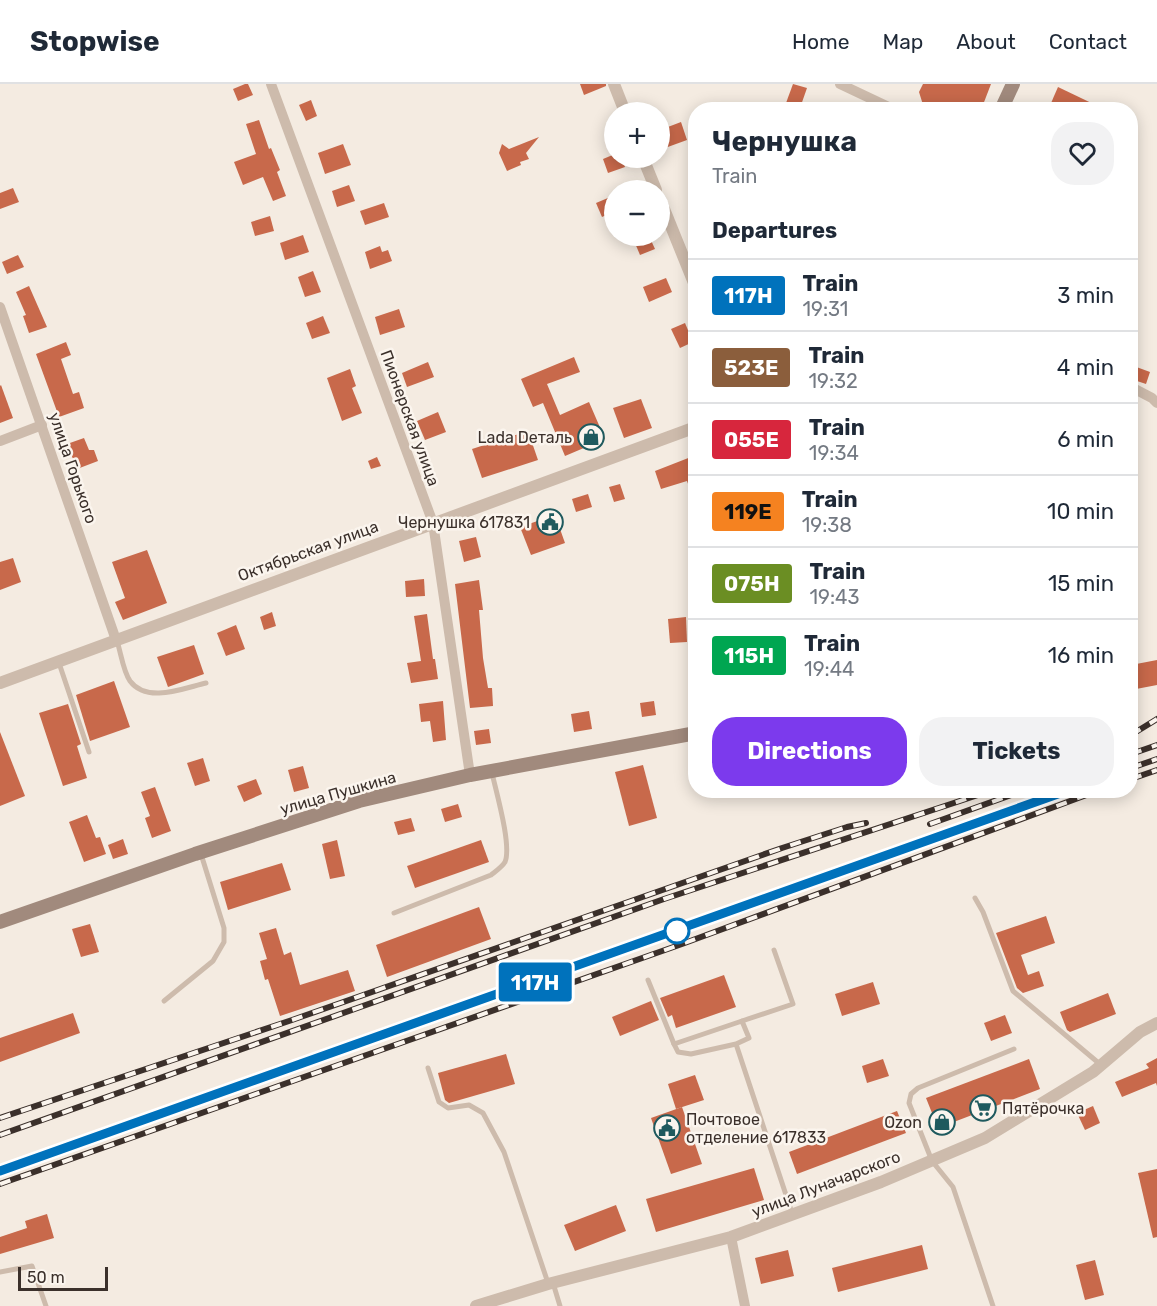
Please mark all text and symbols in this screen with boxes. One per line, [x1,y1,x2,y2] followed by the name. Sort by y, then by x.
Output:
[30,25,160,58] text: Stopwise
[792,29,849,54] text: Home
[882,29,923,54] text: Map
[956,29,1016,54] text: About
[1049,29,1127,54] text: Contact
[604,102,670,246] map controls
[604,102,670,168] button: +
[1051,122,1114,185] button: heart
[712,125,857,158] text: Чернушка
[712,164,757,188] text: Train
[604,180,670,246] button: −
[712,217,837,244] text: Departures
[803,270,859,297] text: Train
[1057,282,1114,309] text: 3 min
[724,283,773,308] text: 117Н
[803,297,848,321] text: 19:31
[808,342,864,369] text: Train
[377,347,443,489] street label: Пионерская улица
[1057,354,1114,381] text: 4 min
[724,355,778,380] text: 523Е
[808,369,858,393] text: 19:32
[45,410,101,526] street label: улица Горького
[809,414,865,441] text: Train
[576,422,606,452] shop icon: Lada Dеталь
[1057,426,1114,453] text: 6 min
[724,427,779,452] text: 055Е
[478,428,572,447] place label: Lada Dеталь
[809,441,859,465] text: 19:34
[802,486,858,513] text: Train
[1047,498,1114,525] text: 10 min
[724,499,772,524] text: 119Е
[535,507,565,537] public building icon: Чернушка 617831
[398,513,530,532] place label: Чернушка 617831
[802,513,852,537] text: 19:38
[235,517,381,585] street label: Октябрьская улица
[810,558,865,585] text: Train
[1048,570,1114,597] text: 15 min
[724,571,780,596] text: 075Н
[810,585,860,609] text: 19:43
[804,630,860,657] text: Train
[1048,642,1114,669] text: 16 min
[724,643,774,668] text: 115Н
[804,657,854,681] text: 19:44
[712,717,907,786] button: Directions
[919,717,1114,786] button: Tickets
[278,767,398,819] street label: улица Пушкина
[664,918,690,944] unlabelled marker
[493,962,577,1002] line badge: 117Н
[511,970,559,995] text: 117Н
[968,1093,998,1123] supermarket icon: Пятёрочка
[1002,1099,1084,1118] place label: Пятёрочка
[927,1107,957,1137] shop icon: Ozon
[686,1110,826,1147] place label: Почтовое отделение 617833
[652,1113,682,1143] public building icon: Почтовое отделение 617833
[884,1113,922,1132] place label: Ozon
[749,1147,903,1221] street label: улица Луначарского
[18,1264,108,1292] scale bar
[27,1268,65,1287] text: 50 m

